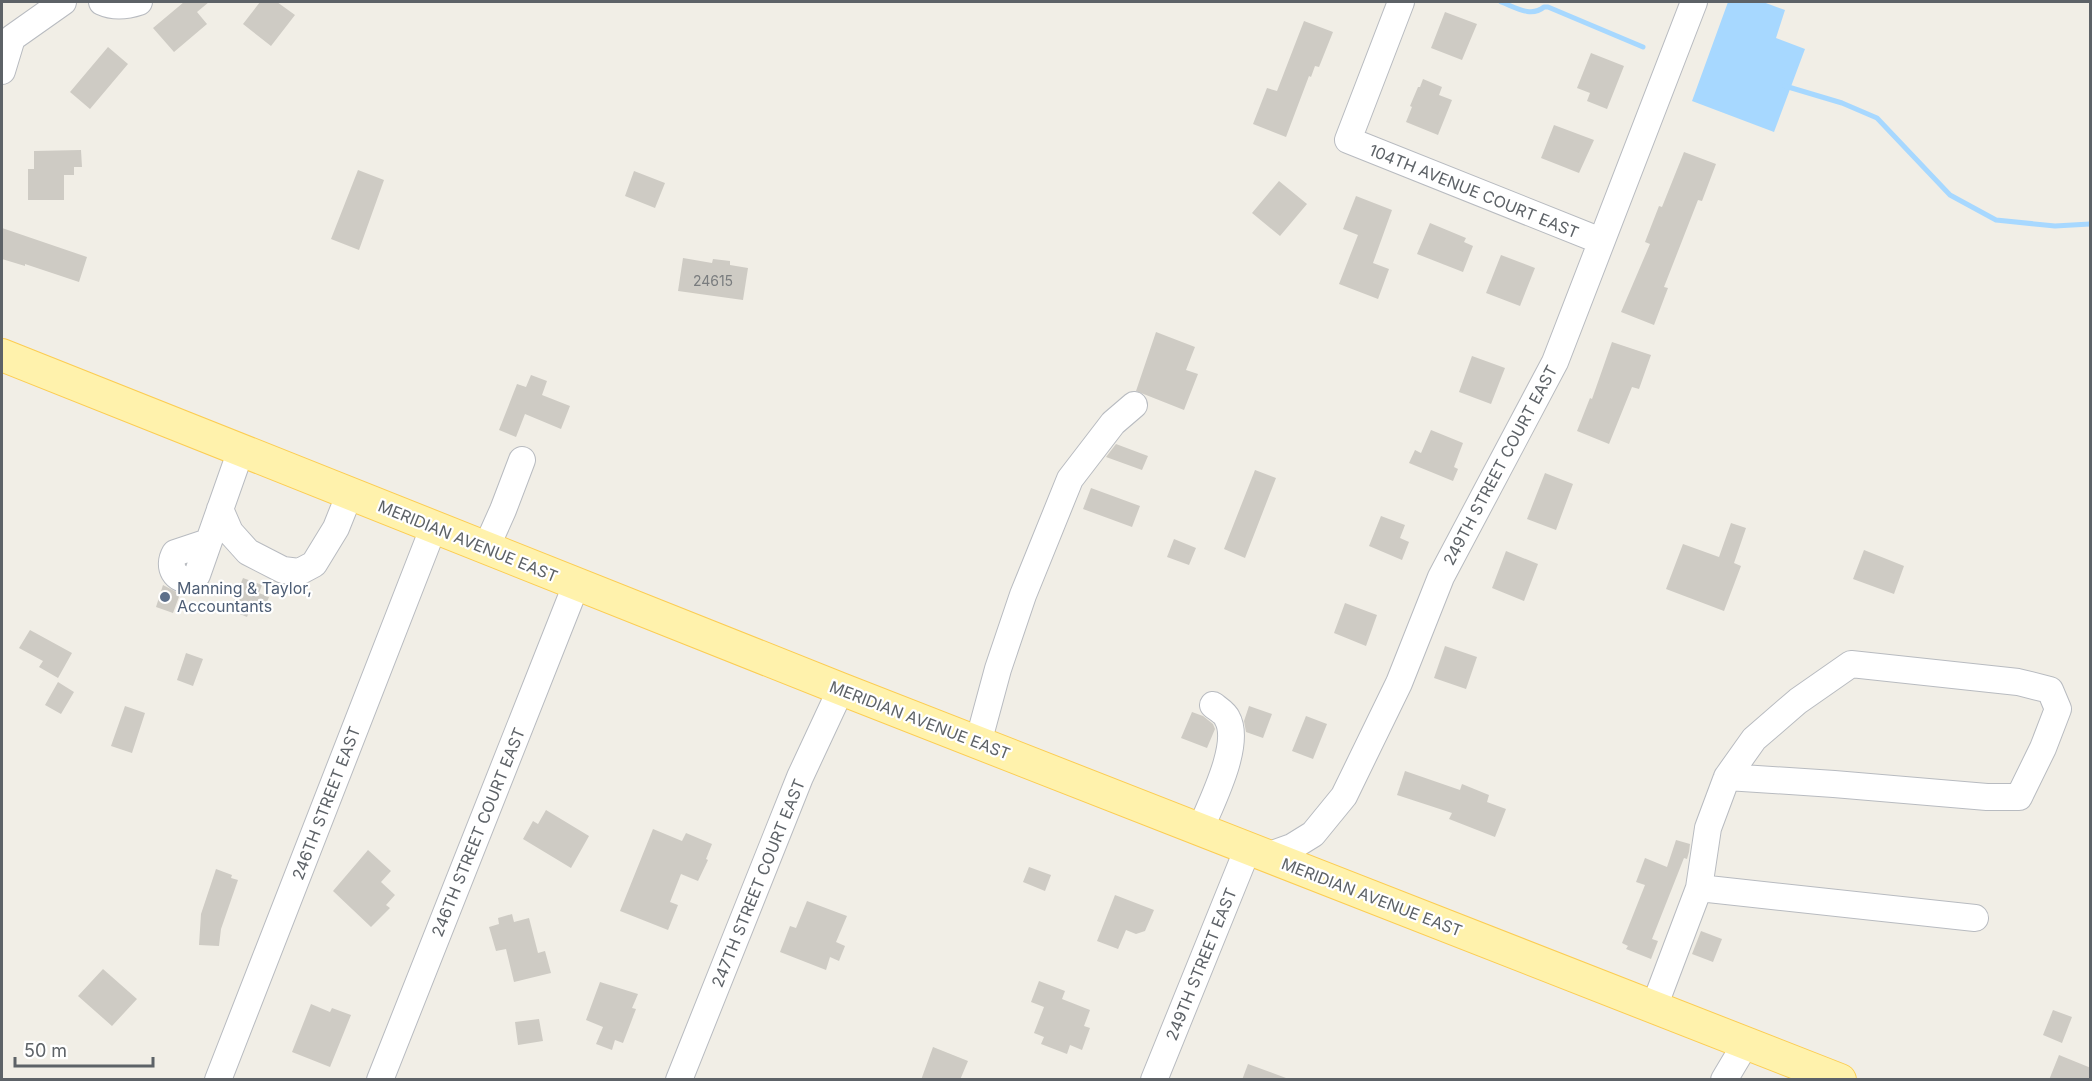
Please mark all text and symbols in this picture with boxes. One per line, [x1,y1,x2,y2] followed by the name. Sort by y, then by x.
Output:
[1366,140,1582,242] street label: 104TH AVENUE COURT EAST
[693,272,733,289] house number: 24615
[1439,362,1561,568] street label: 249TH STREET COURT EAST
[375,496,561,586] street label: MERIDIAN AVENUE EAST
[177,578,312,616] place label: Manning & Taylor, Accountants
[158,590,172,604] marker: Manning & Taylor, Accountants
[827,676,1013,764] street label: MERIDIAN AVENUE EAST
[288,723,364,883] street label: 246TH STREET EAST
[427,725,529,939] street label: 246TH STREET COURT EAST
[707,776,809,990] street label: 247TH STREET COURT EAST
[1279,853,1465,941] street label: MERIDIAN AVENUE EAST
[1161,885,1241,1043] street label: 249TH STREET EAST
[15,1030,153,1068] scale bar
[24,1040,67,1061] text: 50 m

